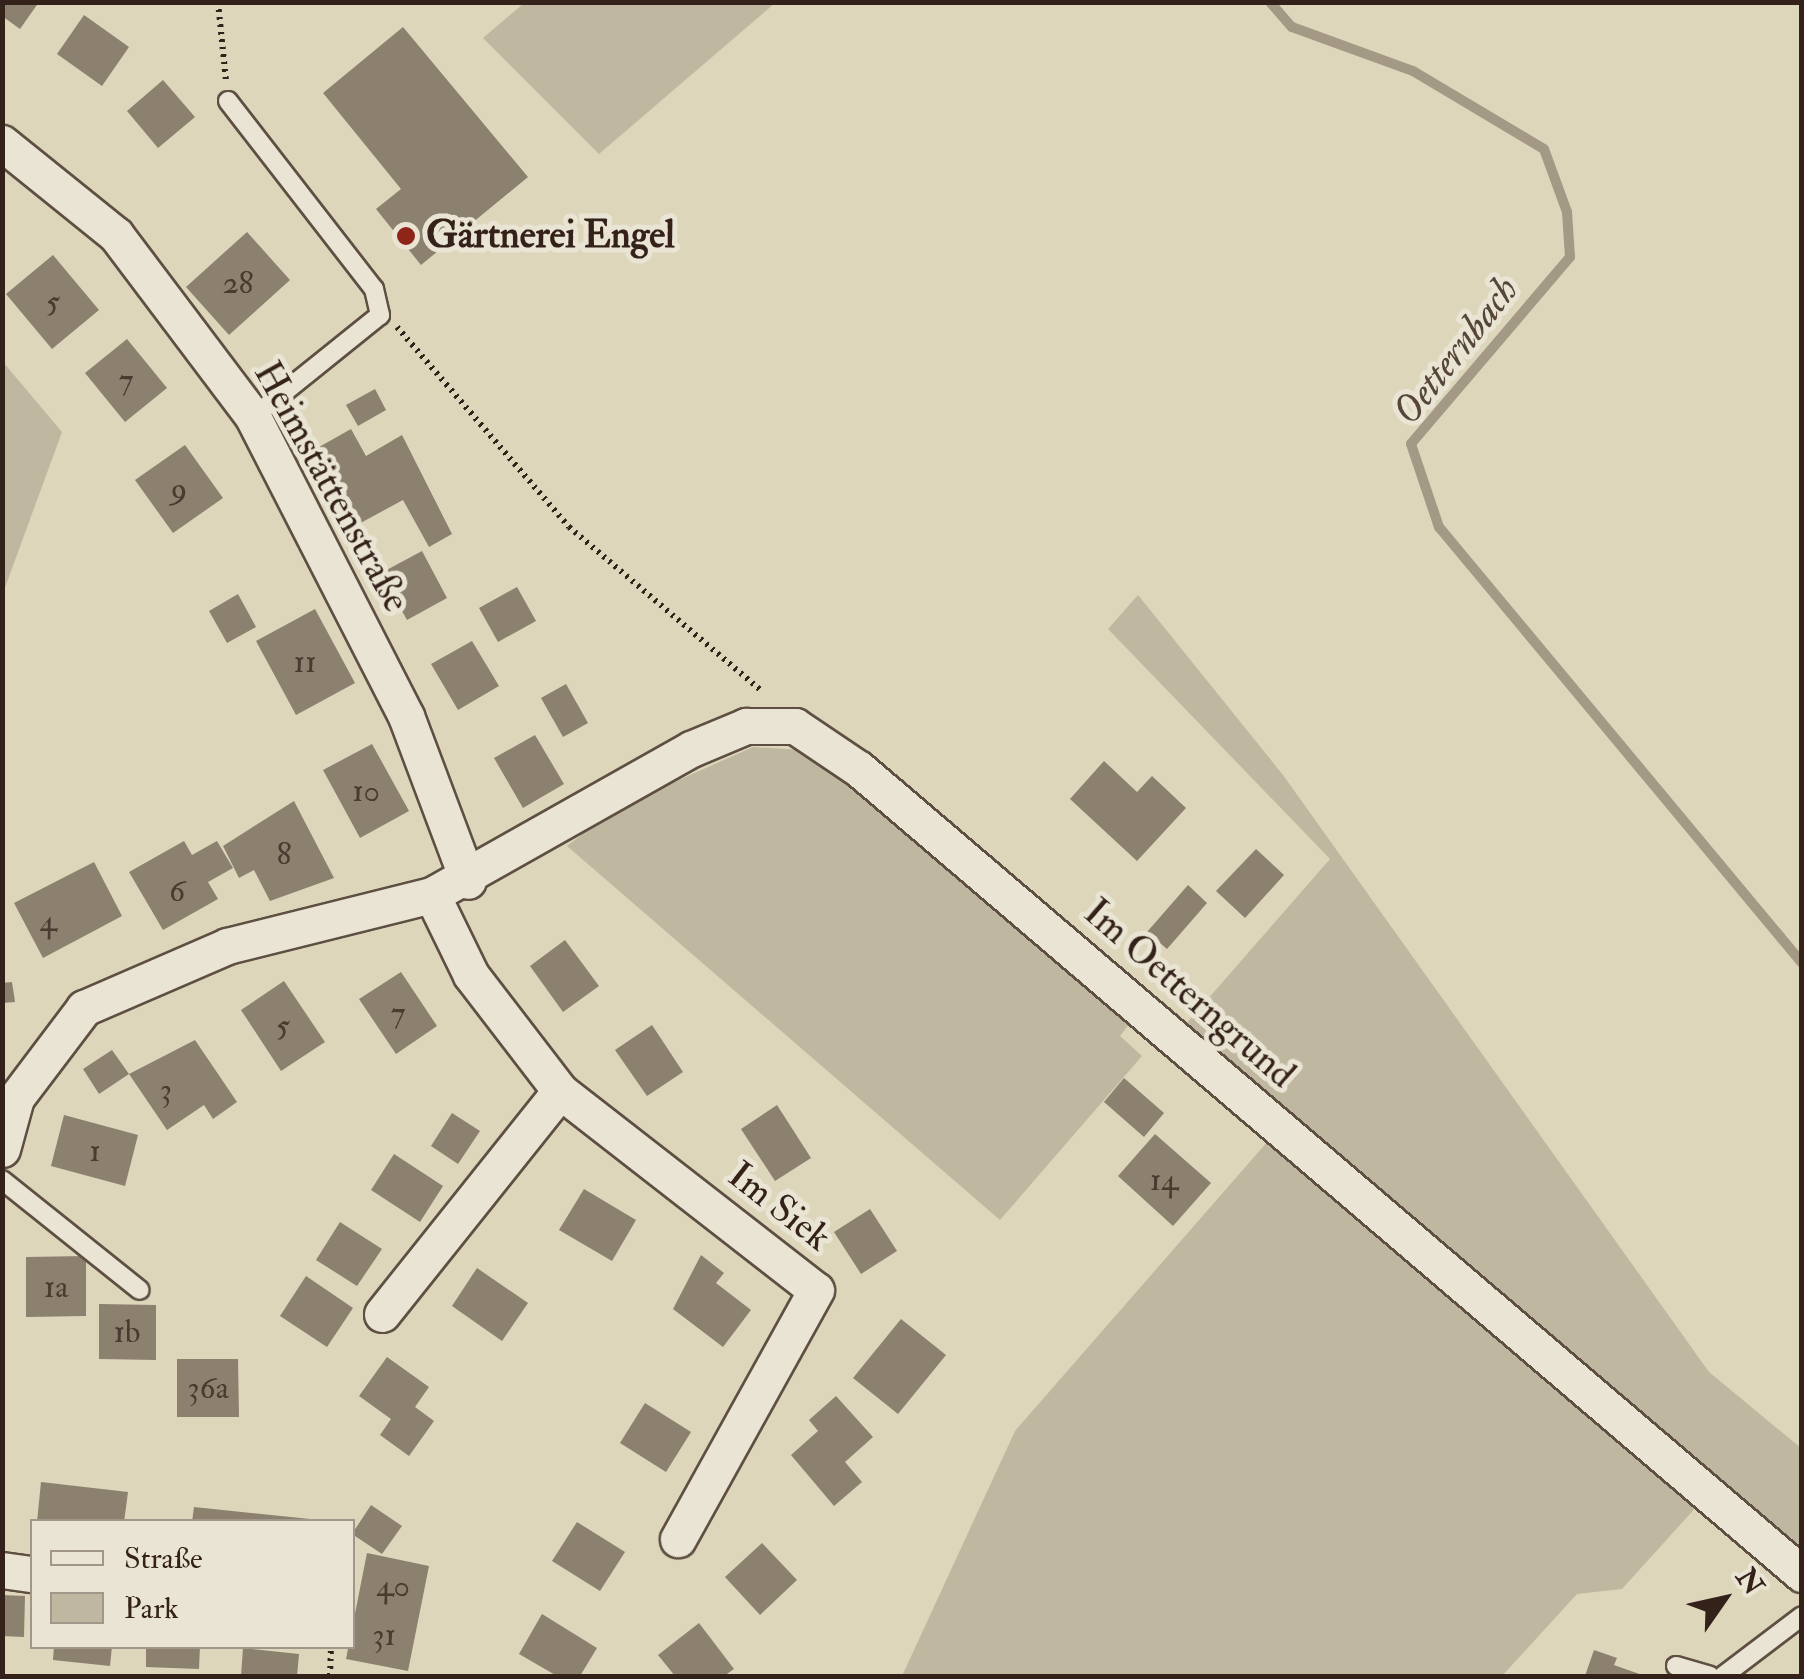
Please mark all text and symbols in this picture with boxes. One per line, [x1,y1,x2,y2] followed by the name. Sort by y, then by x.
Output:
[426,213,675,259] place label: Gärtnerei Engel
[395,225,417,247] marker: Gärtnerei Engel
[222,264,254,302] house number: 28
[1383,267,1529,435] water label: Oetternbach
[46,283,60,321] house number: 5
[243,354,419,620] street label: Heimstättenstraße
[119,361,133,399] house number: 7
[171,470,187,508] house number: 9
[294,643,316,681] house number: 11
[352,772,380,810] house number: 10
[276,835,292,873] house number: 8
[169,872,185,910] house number: 6
[1074,890,1304,1098] street label: Im Oetterngrund
[39,902,57,940] house number: 4
[391,994,405,1032] house number: 7
[276,1007,290,1045] house number: 5
[160,1071,172,1109] house number: 3
[89,1132,101,1170] house number: 1
[719,1153,839,1261] street label: Im Siek
[1150,1161,1178,1199] house number: 14
[44,1268,68,1306] house number: 1a
[113,1313,141,1351] house number: 1b
[187,1369,229,1407] house number: 36a
[30,1519,355,1649] legend
[124,1540,203,1577] text: Straße
[1674,1549,1774,1649] north arrow
[1728,1562,1771,1602] text: N
[376,1567,410,1605] house number: 40
[124,1590,179,1627] text: Park
[372,1616,396,1654] house number: 31

